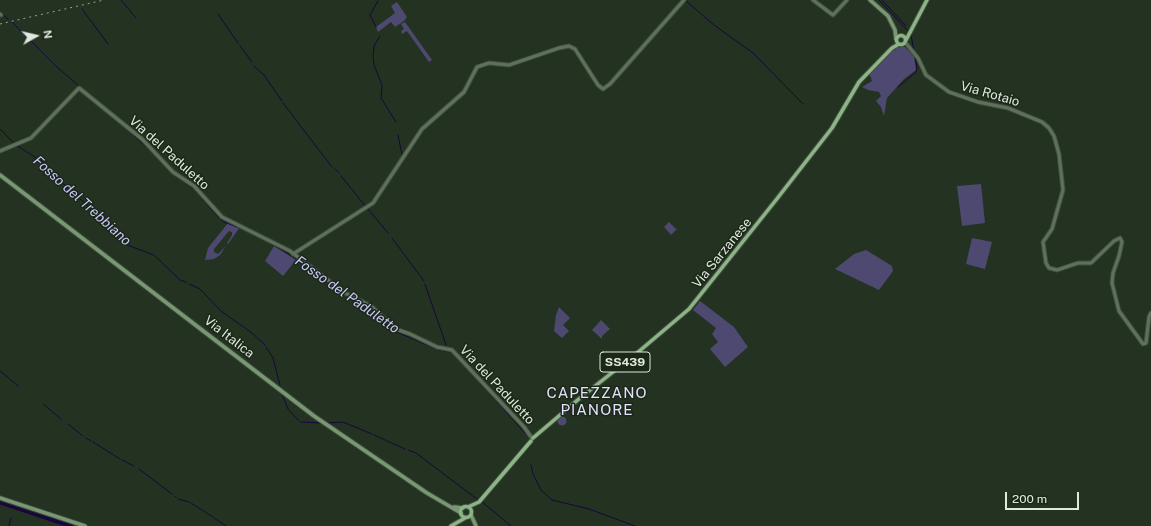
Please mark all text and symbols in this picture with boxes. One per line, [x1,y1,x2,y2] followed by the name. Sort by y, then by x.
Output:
[16,16,56,56] north arrow
[41,29,54,39] text: N
[959,78,1021,110] street label: Via Rotaio
[126,113,212,193] street label: Via del Paduletto
[30,153,134,249] water label: Fosso del Trebbiano
[689,215,755,291] street label: Via Sarzanese
[292,253,402,337] water label: Fosso del Paduletto
[201,313,257,361] street label: Via Italica
[456,342,538,428] street label: Via del Paduletto
[600,352,650,372] road number: SS439
[547,384,647,419] district label: CAPEZZANO PIANORE
[1007,484,1081,510] scale bar
[1012,492,1047,506] text: 200 m

